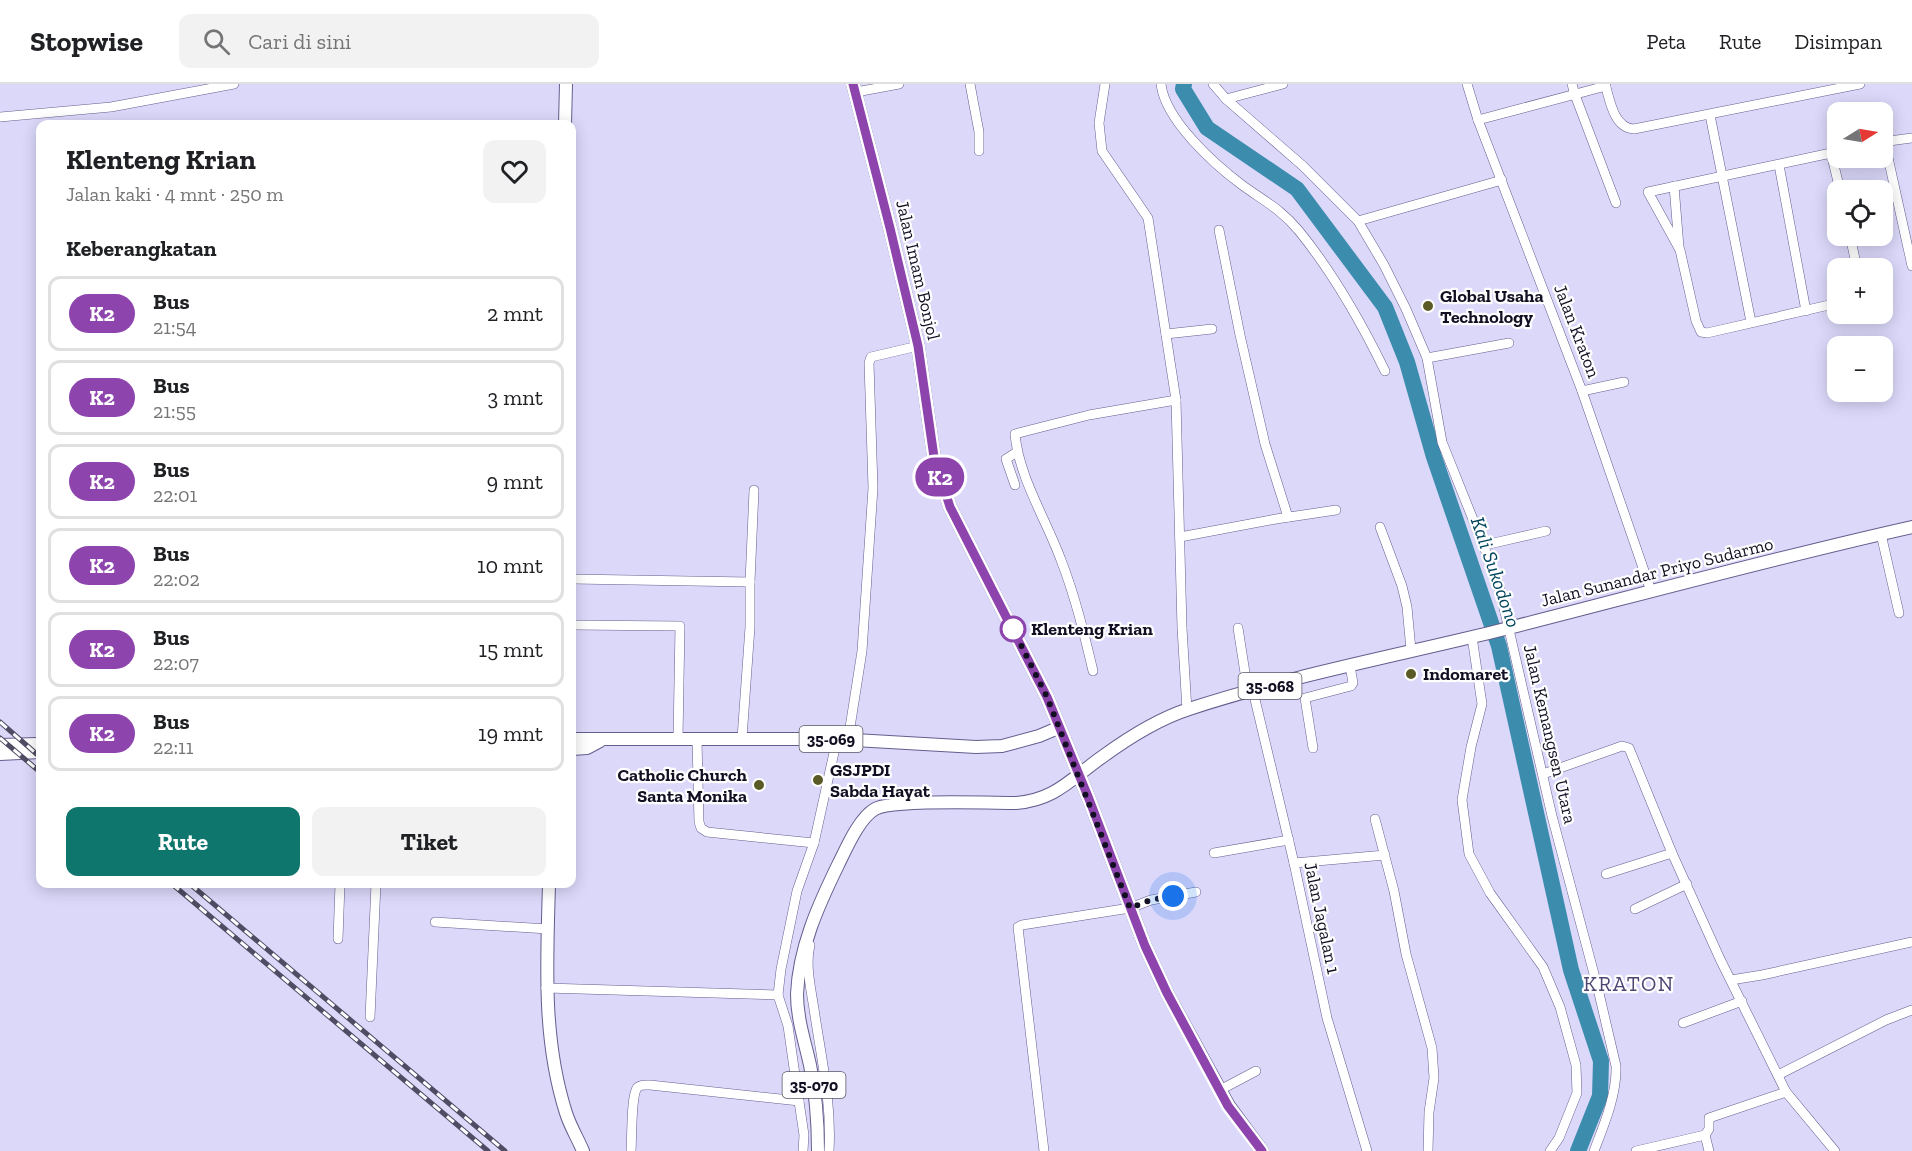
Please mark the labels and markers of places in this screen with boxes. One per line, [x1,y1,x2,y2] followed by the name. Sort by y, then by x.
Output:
[1440,285,1544,328] place label: Global Usaha Technology
[1421,299,1435,313] marker: Global Usaha Technology
[1000,616,1026,642] marker: Klenteng Krian
[1031,618,1153,640] place label: Klenteng Krian
[1423,663,1509,685] place label: Indomaret
[1404,667,1418,681] marker: Indomaret
[830,759,931,802] place label: GSJPDI Sabda Hayat
[617,764,748,807] place label: Catholic Church Santa Monika
[811,773,825,787] marker: GSJPDI Sabda Hayat
[752,778,766,792] marker: Catholic Church Santa Monika

